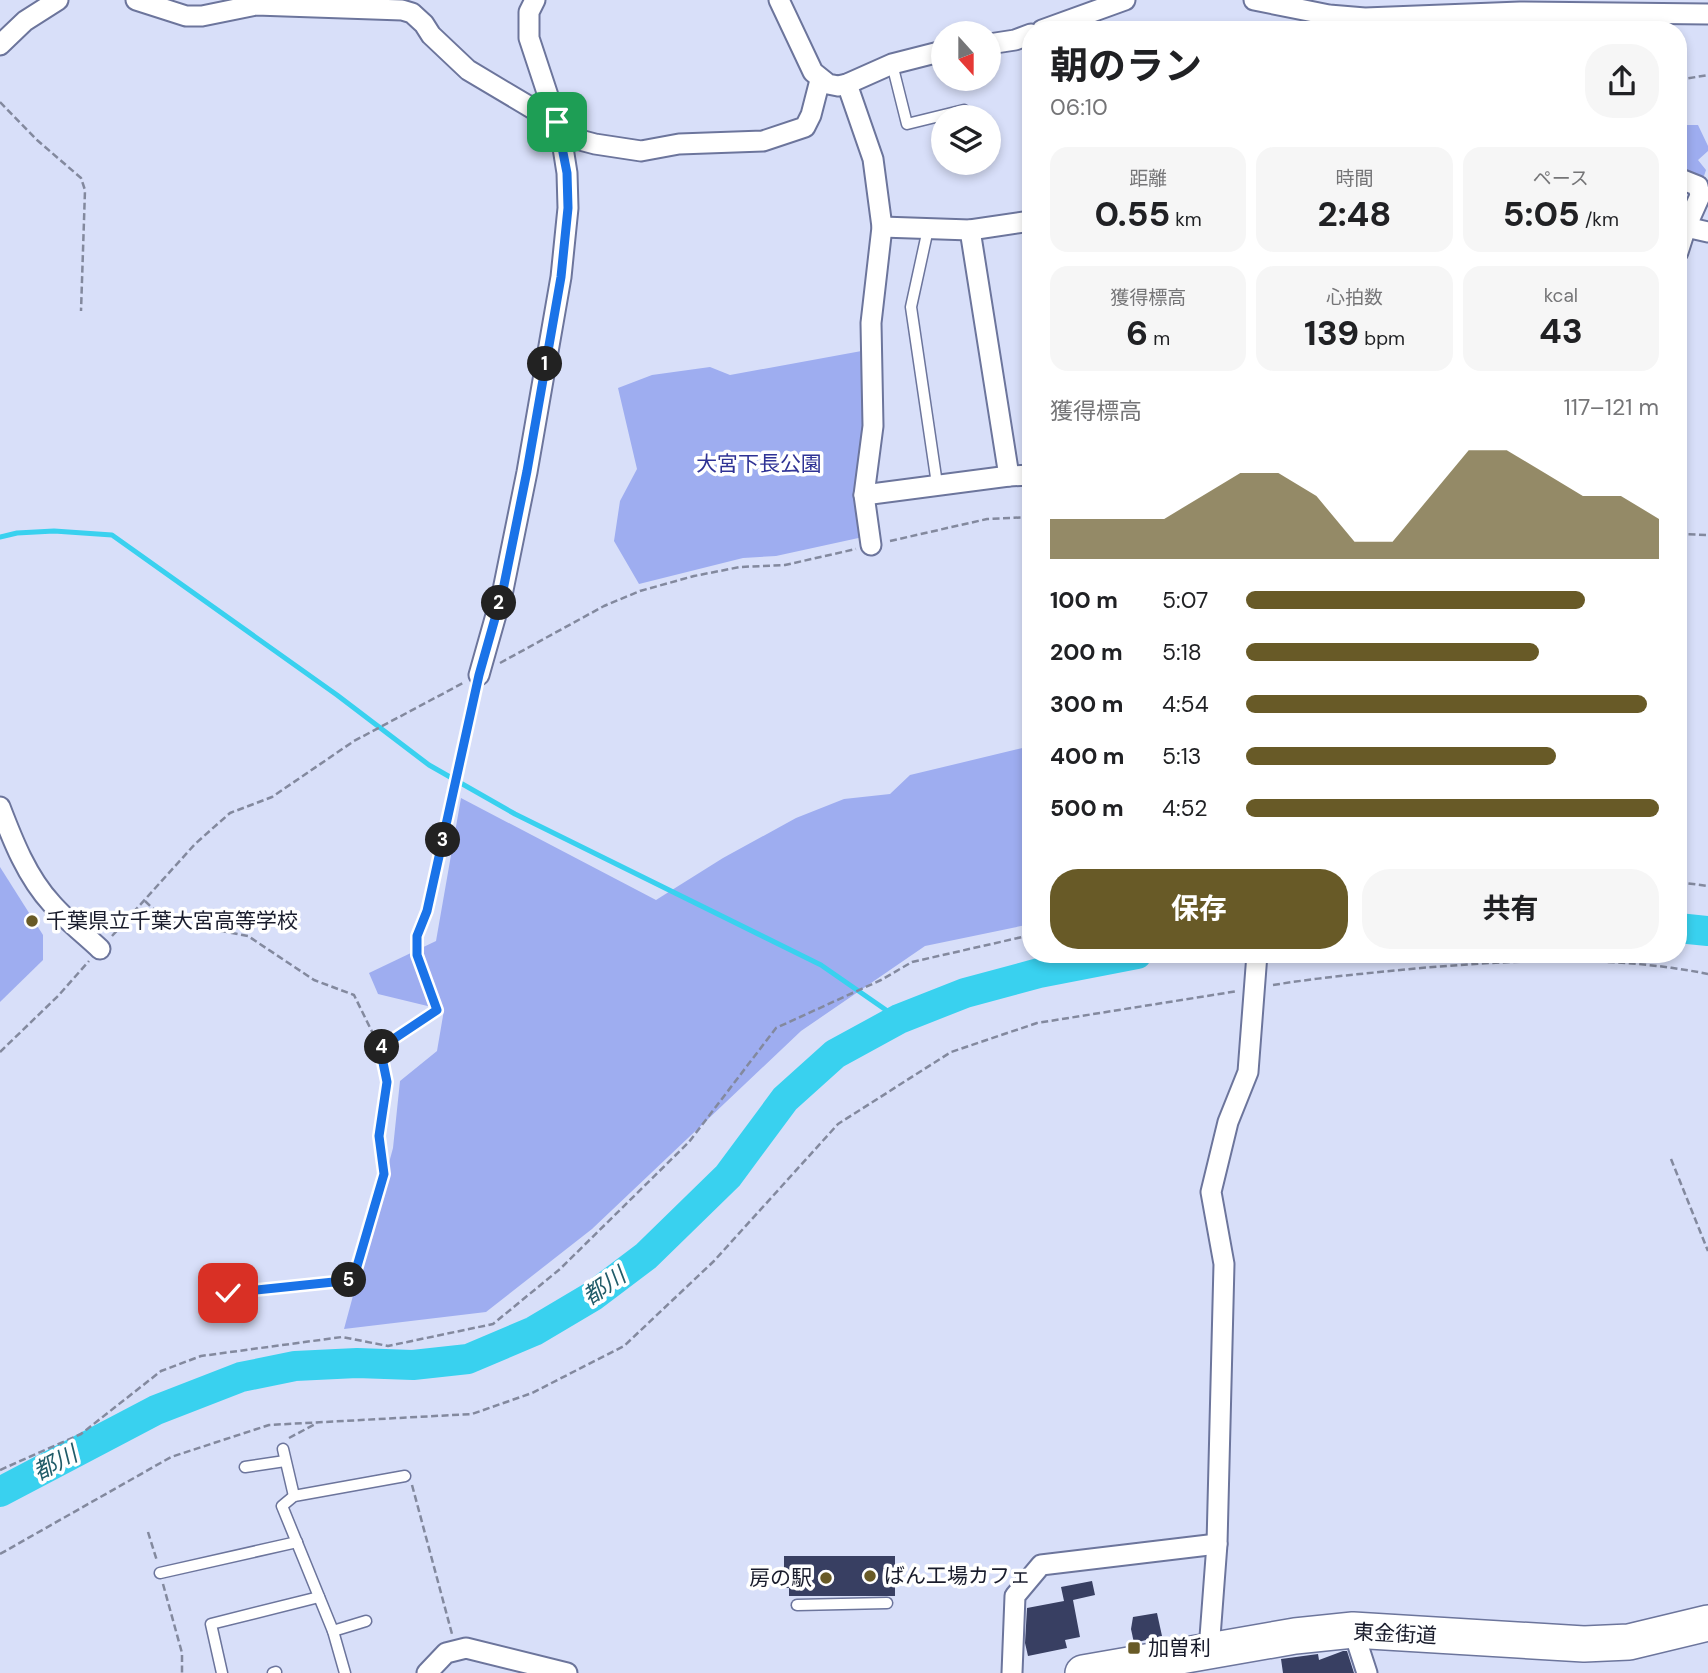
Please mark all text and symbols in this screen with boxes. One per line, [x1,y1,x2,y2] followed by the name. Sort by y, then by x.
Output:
[931,21,1001,91] north arrow
[931,21,1001,175] map controls
[1050,41,1202,91] text: 朝のラン
[1585,44,1659,118] button: share
[527,92,587,152] pin
[1050,92,1108,122] text: 06:10
[538,103,576,141] icon: arrive
[931,105,1001,175] button: layers
[1129,166,1167,191] text: 距離
[1335,166,1374,191] text: 時間
[1533,166,1589,191] text: ペース
[1095,191,1170,237] text: 0.55
[1317,191,1391,237] text: 2:48
[1503,191,1580,237] text: 5:05
[1170,207,1202,232] text: km
[1580,207,1619,232] text: /km
[1544,283,1578,308] text: kcal
[1110,285,1186,310] text: 獲得標高
[1326,285,1383,310] text: 心拍数
[1539,308,1583,354] text: 43
[1126,310,1148,356] text: 6
[1304,310,1359,356] text: 139
[1148,326,1170,351] text: m
[1359,326,1405,351] text: bpm
[528,346,562,382] pin: 1
[541,351,548,376] text: 1
[1564,392,1659,422] text: 117–121 m
[1050,396,1142,426] text: 獲得標高
[696,450,822,478] park label: 大宮下長公園
[1050,585,1118,615] text: 100 m
[1162,585,1208,615] text: 5:07
[482,586,516,620] pin: 2
[493,590,504,615] text: 2
[1050,637,1123,667] text: 200 m
[1162,637,1202,667] text: 5:18
[1050,689,1123,719] text: 300 m
[1162,689,1209,719] text: 4:54
[1050,741,1124,771] text: 400 m
[1162,741,1201,771] text: 5:13
[1050,793,1124,823] text: 500 m
[1162,793,1208,823] text: 4:52
[426,822,460,858] pin: 3
[437,827,448,852] text: 3
[1050,869,1348,949] button: 保存
[1362,869,1659,949] button: 共有
[46,907,298,935] place label: 千葉県立千葉大宮高等学校
[24,913,40,929] marker: 千葉県立千葉大宮高等学校
[364,1030,400,1064] pin: 4
[375,1034,388,1059] text: 4
[577,1259,634,1311] water label: 都川
[332,1262,366,1298] pin: 5
[198,1263,258,1323] pin
[343,1267,354,1292] text: 5
[209,1274,247,1312] icon: check
[28,1438,85,1487] water label: 都川
[884,1562,1031,1590] place label: ばん工場カフェ
[749,1564,812,1592] place label: 房の駅
[862,1568,878,1584] marker: ばん工場カフェ
[818,1570,834,1586] marker: 房の駅
[1352,1618,1438,1650] street label: 東金街道
[1148,1634,1211,1662] place label: 加曽利
[1126,1640,1142,1656] marker: 加曽利

